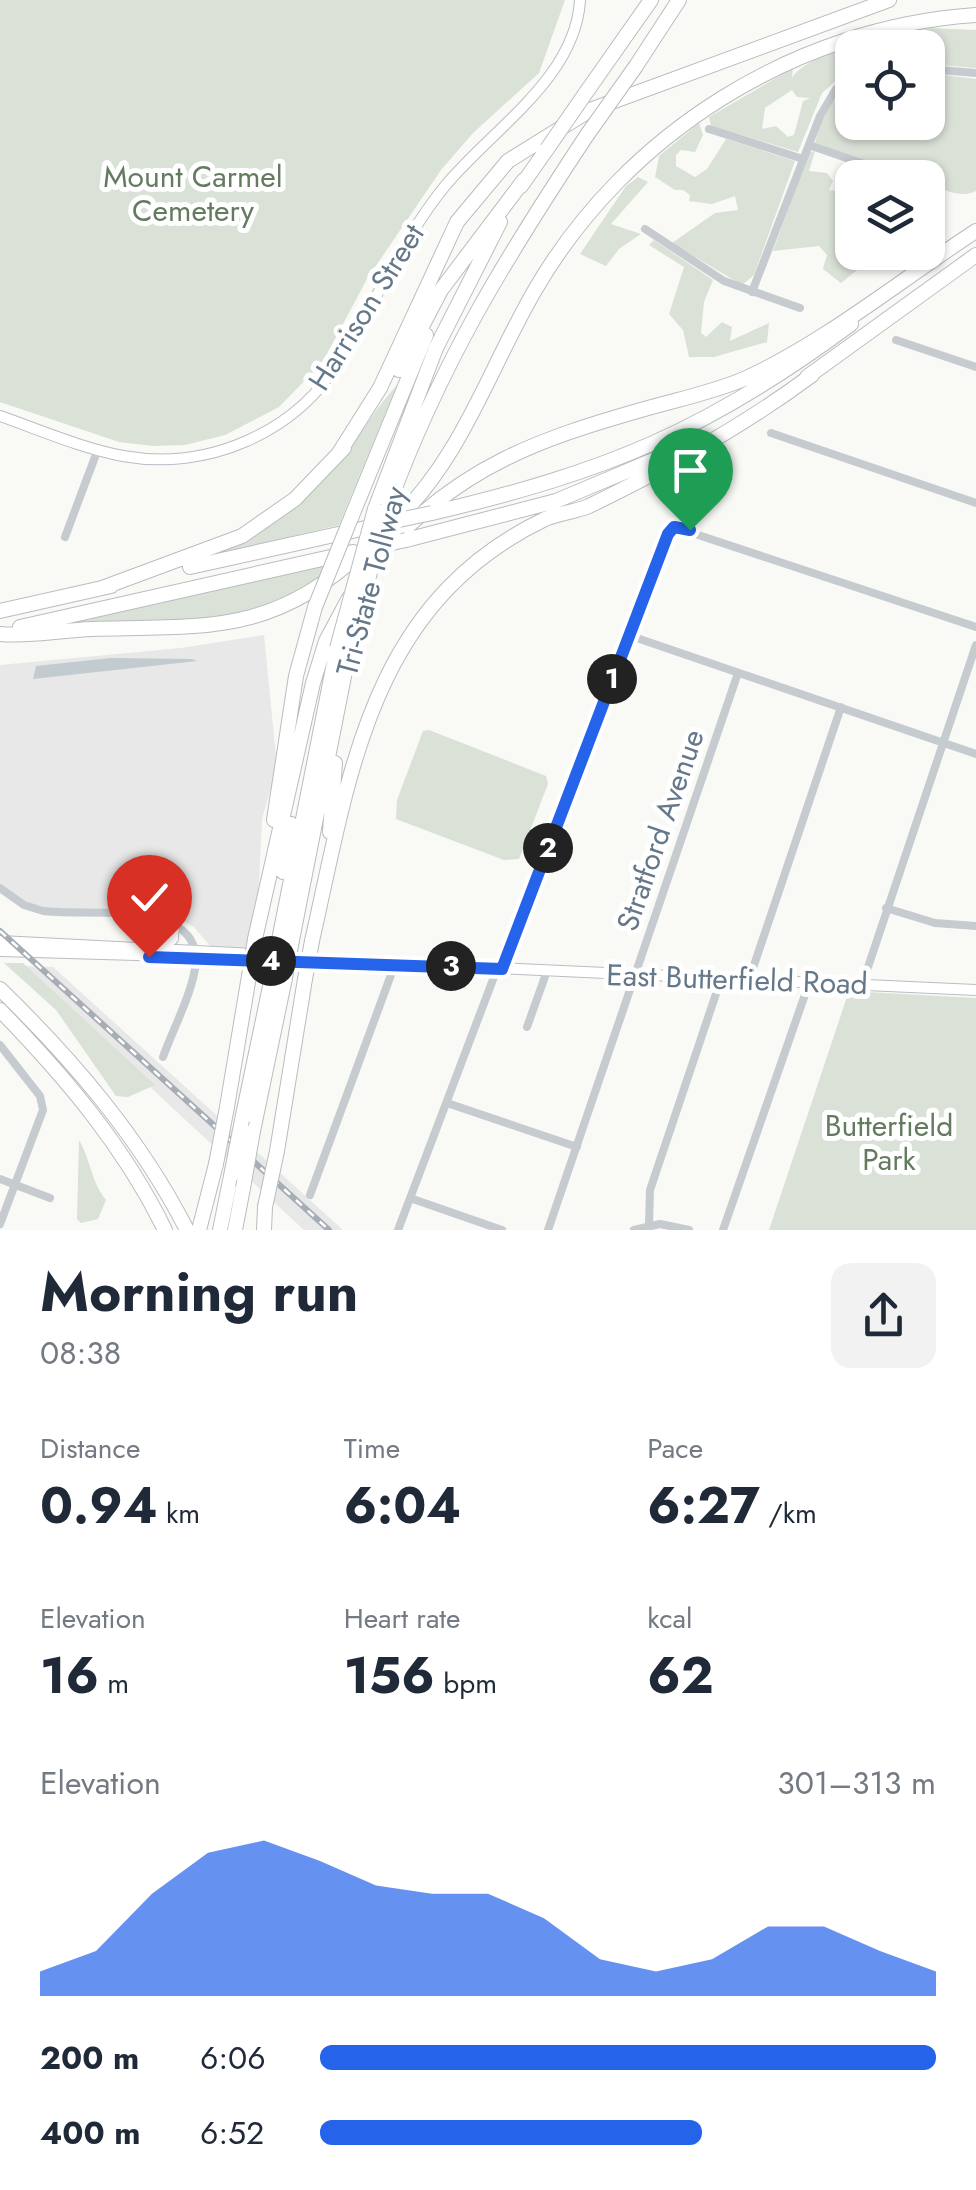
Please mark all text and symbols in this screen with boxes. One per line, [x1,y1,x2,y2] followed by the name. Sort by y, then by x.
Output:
[835,30,945,270] map controls
[835,30,945,140] button: locate
[103,155,283,232] park label: Mount Carmel Cemetery
[835,160,945,270] button: layers
[298,215,435,399] street label: Harrison Street
[648,428,733,531] pin
[663,443,718,498] icon: arrive
[325,481,417,681] street label: Tri-State Tollway
[587,654,637,704] pin: 1
[605,658,619,699] text: 1
[605,724,715,936] street label: Stratford Avenue
[523,823,573,873] pin: 2
[539,827,557,868] text: 2
[107,855,192,958] pin
[122,870,177,925] icon: check
[246,936,296,986] pin: 4
[261,940,281,981] text: 4
[426,941,476,991] pin: 3
[442,945,460,986] text: 3
[606,953,868,1005] street label: East Butterfield Road
[825,1104,953,1181] park label: Butterfield Park
[40,1252,358,1332] text: Morning run
[831,1263,936,1368] button: share
[40,1330,121,1376] text: 08:38
[40,1428,140,1469] text: Distance
[344,1428,400,1469] text: Time
[647,1428,703,1469] text: Pace
[40,1469,158,1542] text: 0.94
[344,1469,461,1542] text: 6:04
[647,1469,760,1542] text: 6:27
[158,1493,200,1534] text: km
[760,1493,817,1534] text: /km
[40,1598,146,1639] text: Elevation
[344,1598,461,1639] text: Heart rate
[647,1598,693,1639] text: kcal
[40,1639,99,1712] text: 16
[344,1639,435,1712] text: 156
[647,1639,714,1712] text: 62
[99,1663,129,1704] text: m
[435,1663,497,1704] text: bpm
[40,1760,161,1806] text: Elevation
[777,1760,936,1806] text: 301–313 m
[40,2035,139,2081] text: 200 m
[200,2035,266,2081] text: 6:06
[40,2110,141,2156] text: 400 m
[200,2110,264,2156] text: 6:52

